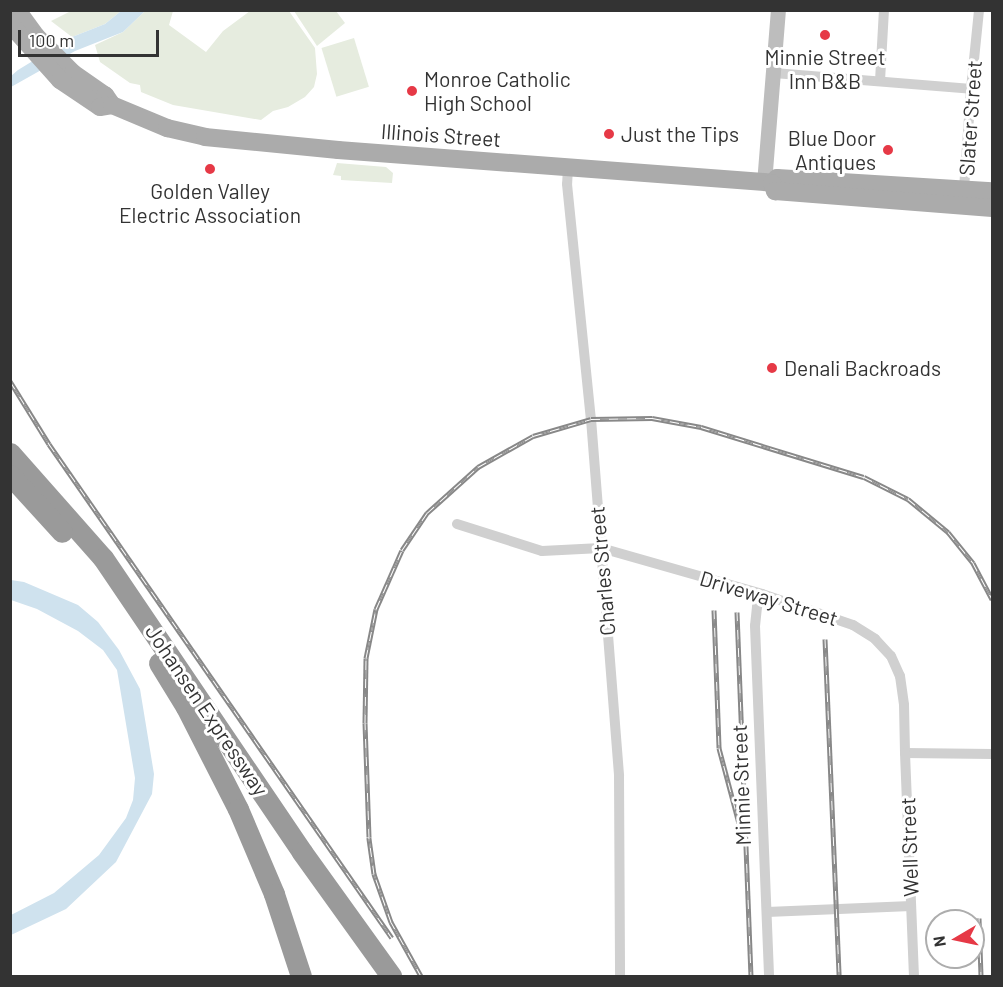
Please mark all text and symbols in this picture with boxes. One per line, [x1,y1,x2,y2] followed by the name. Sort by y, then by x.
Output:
[21,18,162,56] scale bar
[818,28,832,42] marker: Minnie Street Inn B&B
[29,29,74,51] text: 100 m
[764,44,886,94] place label: Minnie Street Inn B&B
[953,60,987,176] street label: Slater Street
[424,66,571,116] place label: Monroe Catholic High School
[405,84,419,98] marker: Monroe Catholic High School
[380,118,502,152] street label: Illinois Street
[621,121,739,147] place label: Just the Tips
[788,125,876,175] place label: Blue Door Antiques
[602,127,616,141] marker: Just the Tips
[881,143,895,157] marker: Blue Door Antiques
[203,162,217,176] marker: Golden Valley Electric Association
[119,178,301,228] place label: Golden Valley Electric Association
[784,355,941,381] place label: Denali Backroads
[765,361,779,375] marker: Denali Backroads
[584,505,620,637] street label: Charles Street
[697,565,841,631] street label: Driveway Street
[140,620,274,800] street label: Johansen Expressway
[726,724,756,846] street label: Minnie Street
[895,797,923,897] street label: Well Street
[925,909,985,969] north arrow
[928,935,949,948] text: N

